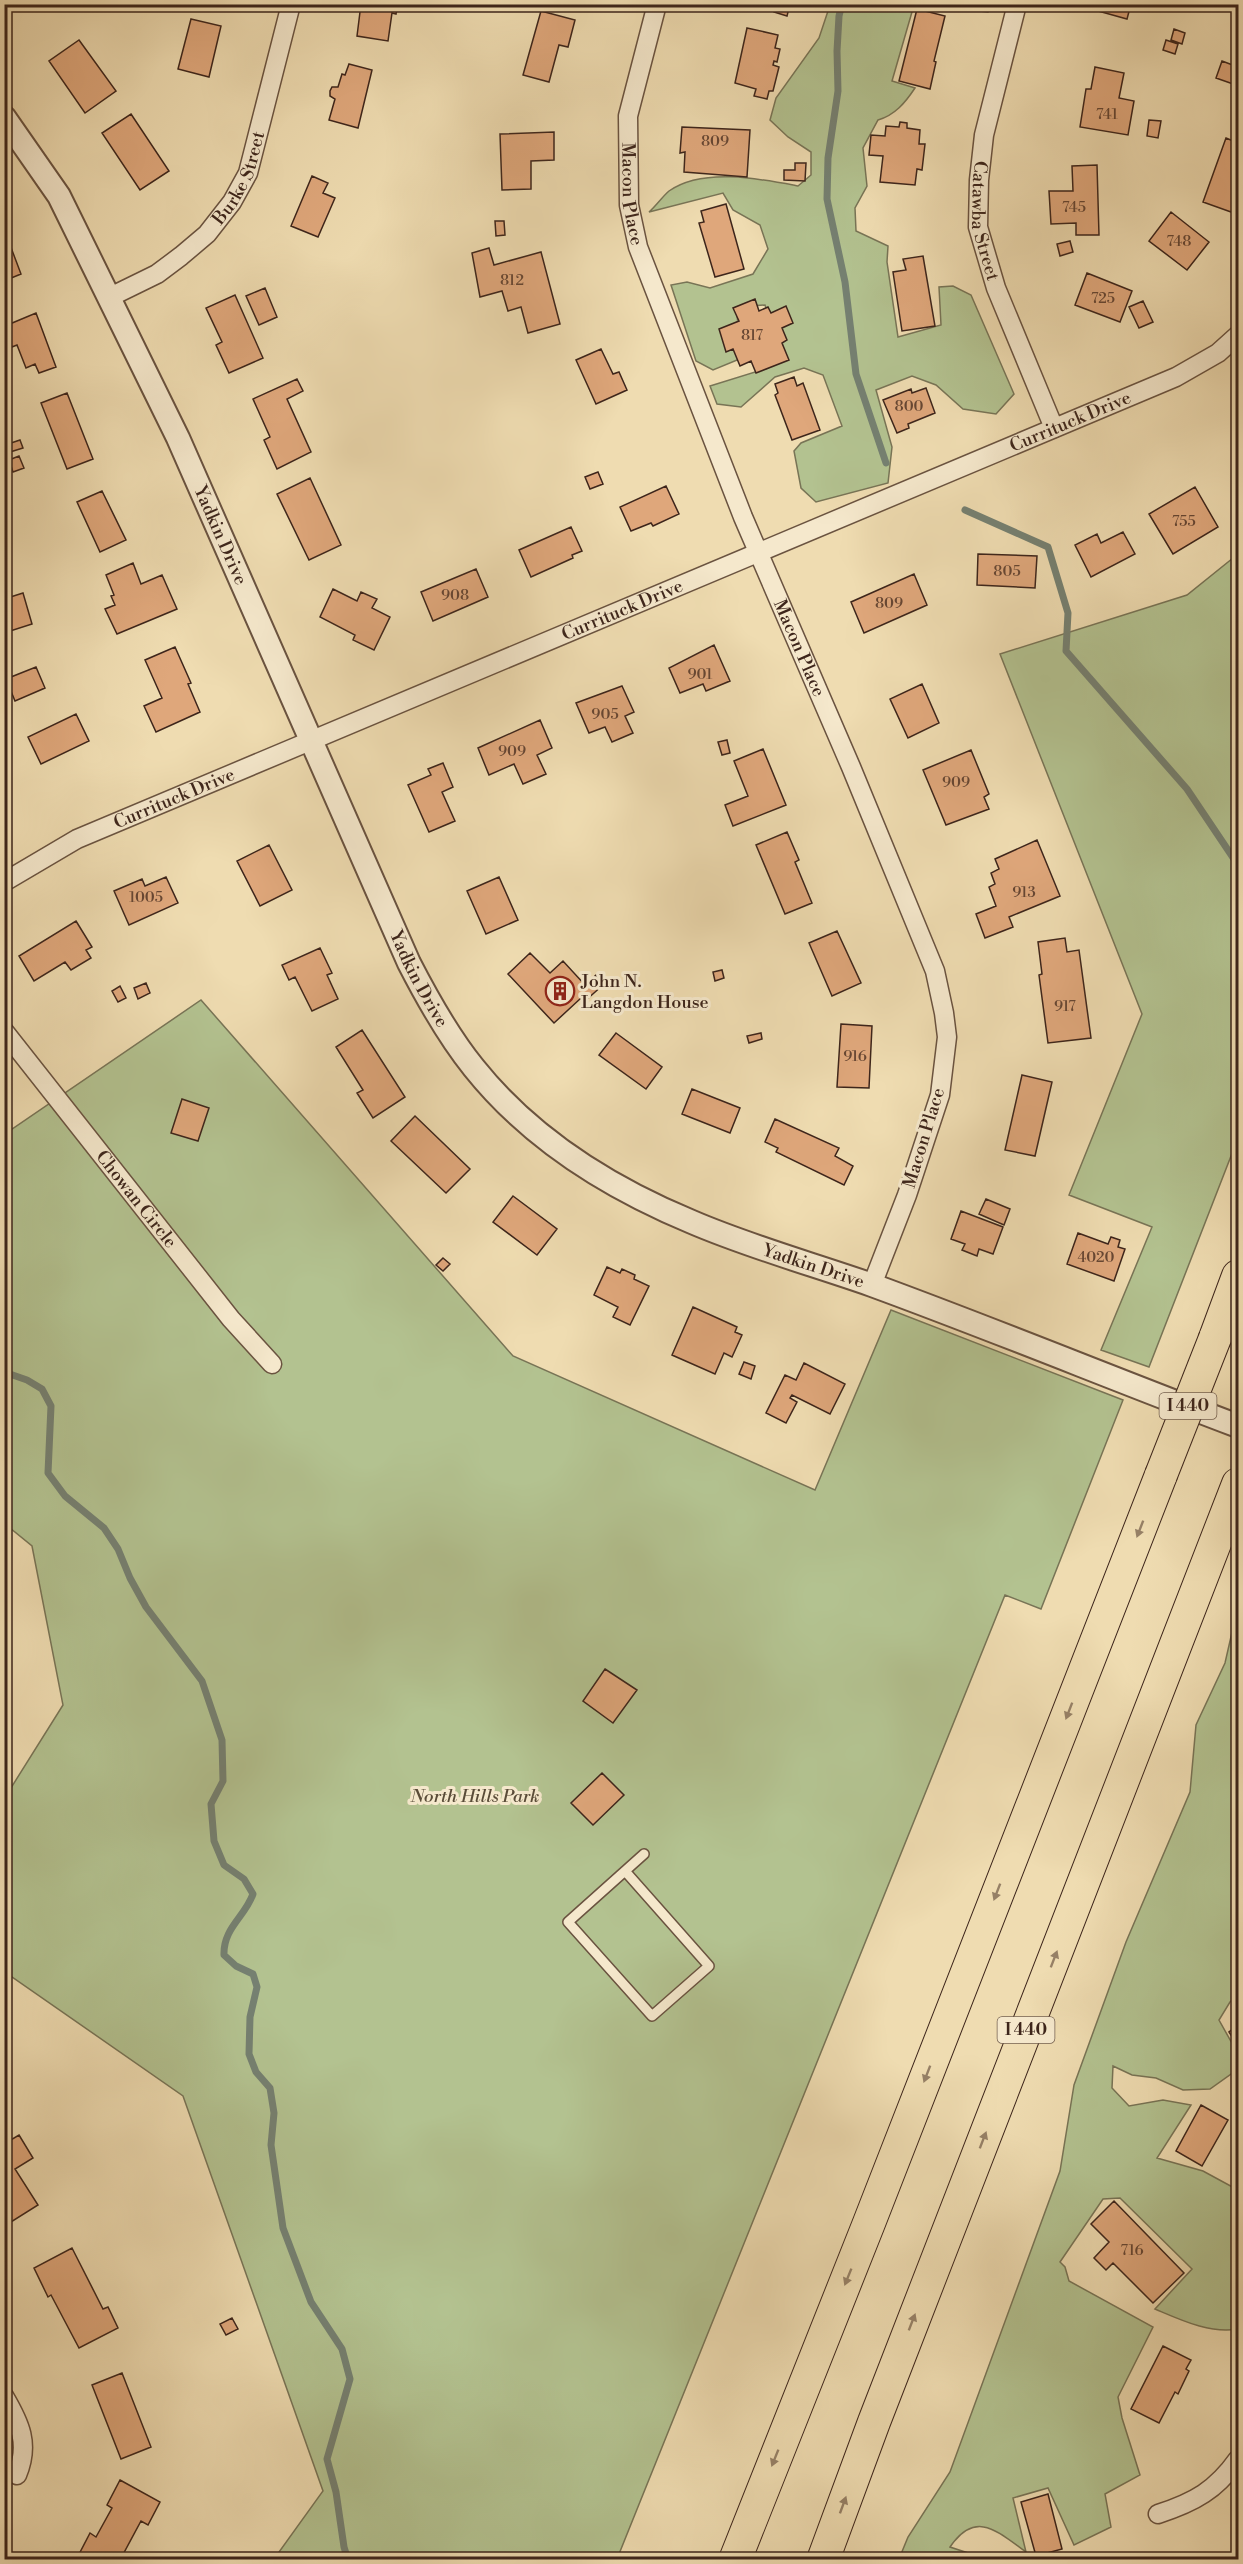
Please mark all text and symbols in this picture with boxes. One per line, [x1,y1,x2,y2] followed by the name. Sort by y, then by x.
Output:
[1096,105,1119,124] house number: 741
[206,128,270,230] street label: Burke Street
[701,132,729,151] house number: 809
[617,142,649,248] street label: Macon Place
[966,160,1005,284] street label: Catawba Street
[1062,198,1086,217] house number: 745
[1167,232,1191,251] house number: 748
[500,271,524,290] house number: 812
[1091,289,1115,308] house number: 725
[741,326,764,345] house number: 817
[1006,386,1134,457] street label: Currituck Drive
[894,397,924,416] house number: 800
[188,481,253,588] street label: Yadkin Drive
[1172,512,1196,531] house number: 755
[993,562,1021,581] house number: 805
[558,574,686,646] street label: Currituck Drive
[441,586,469,605] house number: 908
[875,594,903,613] house number: 809
[768,596,831,700] street label: Macon Place
[687,665,713,684] house number: 901
[591,705,619,724] house number: 905
[498,742,526,761] house number: 909
[110,763,238,834] street label: Currituck Drive
[942,773,970,792] house number: 909
[1012,883,1036,902] house number: 913
[129,888,163,907] house number: 1005
[384,926,454,1031] street label: Yadkin Drive
[580,970,709,1014] place label: John N. Langdon House
[544,975,576,1007] building icon: John N. Langdon House
[1054,997,1076,1016] house number: 917
[843,1047,867,1066] house number: 916
[898,1085,950,1191] street label: Macon Place
[91,1146,182,1253] street label: Chowan Circle
[759,1238,868,1293] street label: Yadkin Drive
[1077,1248,1115,1267] house number: 4020
[1160,1393,1216,1419] road number: I 440
[1135,1521,1145,1539] one-way arrow
[1063,1702,1073,1720] one-way arrow
[410,1785,539,1808] park label: North Hills Park
[992,1884,1002,1902] one-way arrow
[1049,1949,1059,1967] one-way arrow
[998,2017,1054,2043] road number: I 440
[922,2065,931,2083] one-way arrow
[978,2131,988,2149] one-way arrow
[1120,2241,1144,2260] house number: 716
[842,2269,852,2287] one-way arrow
[908,2313,918,2331] one-way arrow
[770,2450,780,2468] one-way arrow
[839,2495,849,2513] one-way arrow

